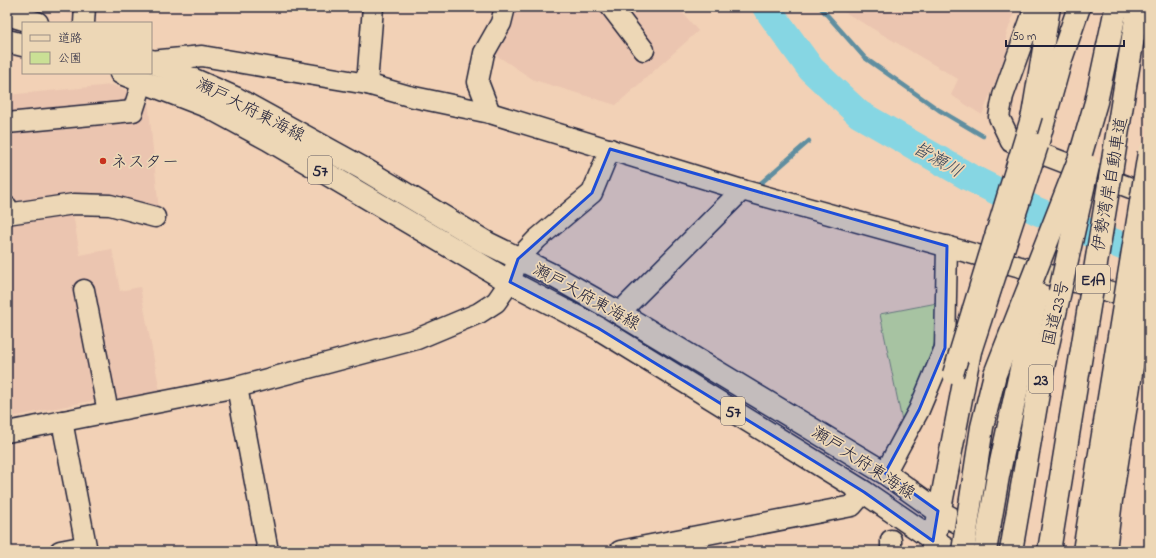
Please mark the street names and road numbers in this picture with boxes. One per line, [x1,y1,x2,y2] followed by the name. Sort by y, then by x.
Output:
[192,72,309,148] street label: 瀬戸大府東海線
[1086,115,1135,253] street label: 伊勢湾岸自動車道
[308,156,332,184] road number: 57
[528,258,644,337] street label: 瀬戸大府東海線
[1076,265,1110,293] road number: E1A
[1037,278,1076,349] street label: 国道23号
[1029,365,1053,393] road number: 23
[721,397,745,425] road number: 57
[806,420,920,506] street label: 瀬戸大府東海線

